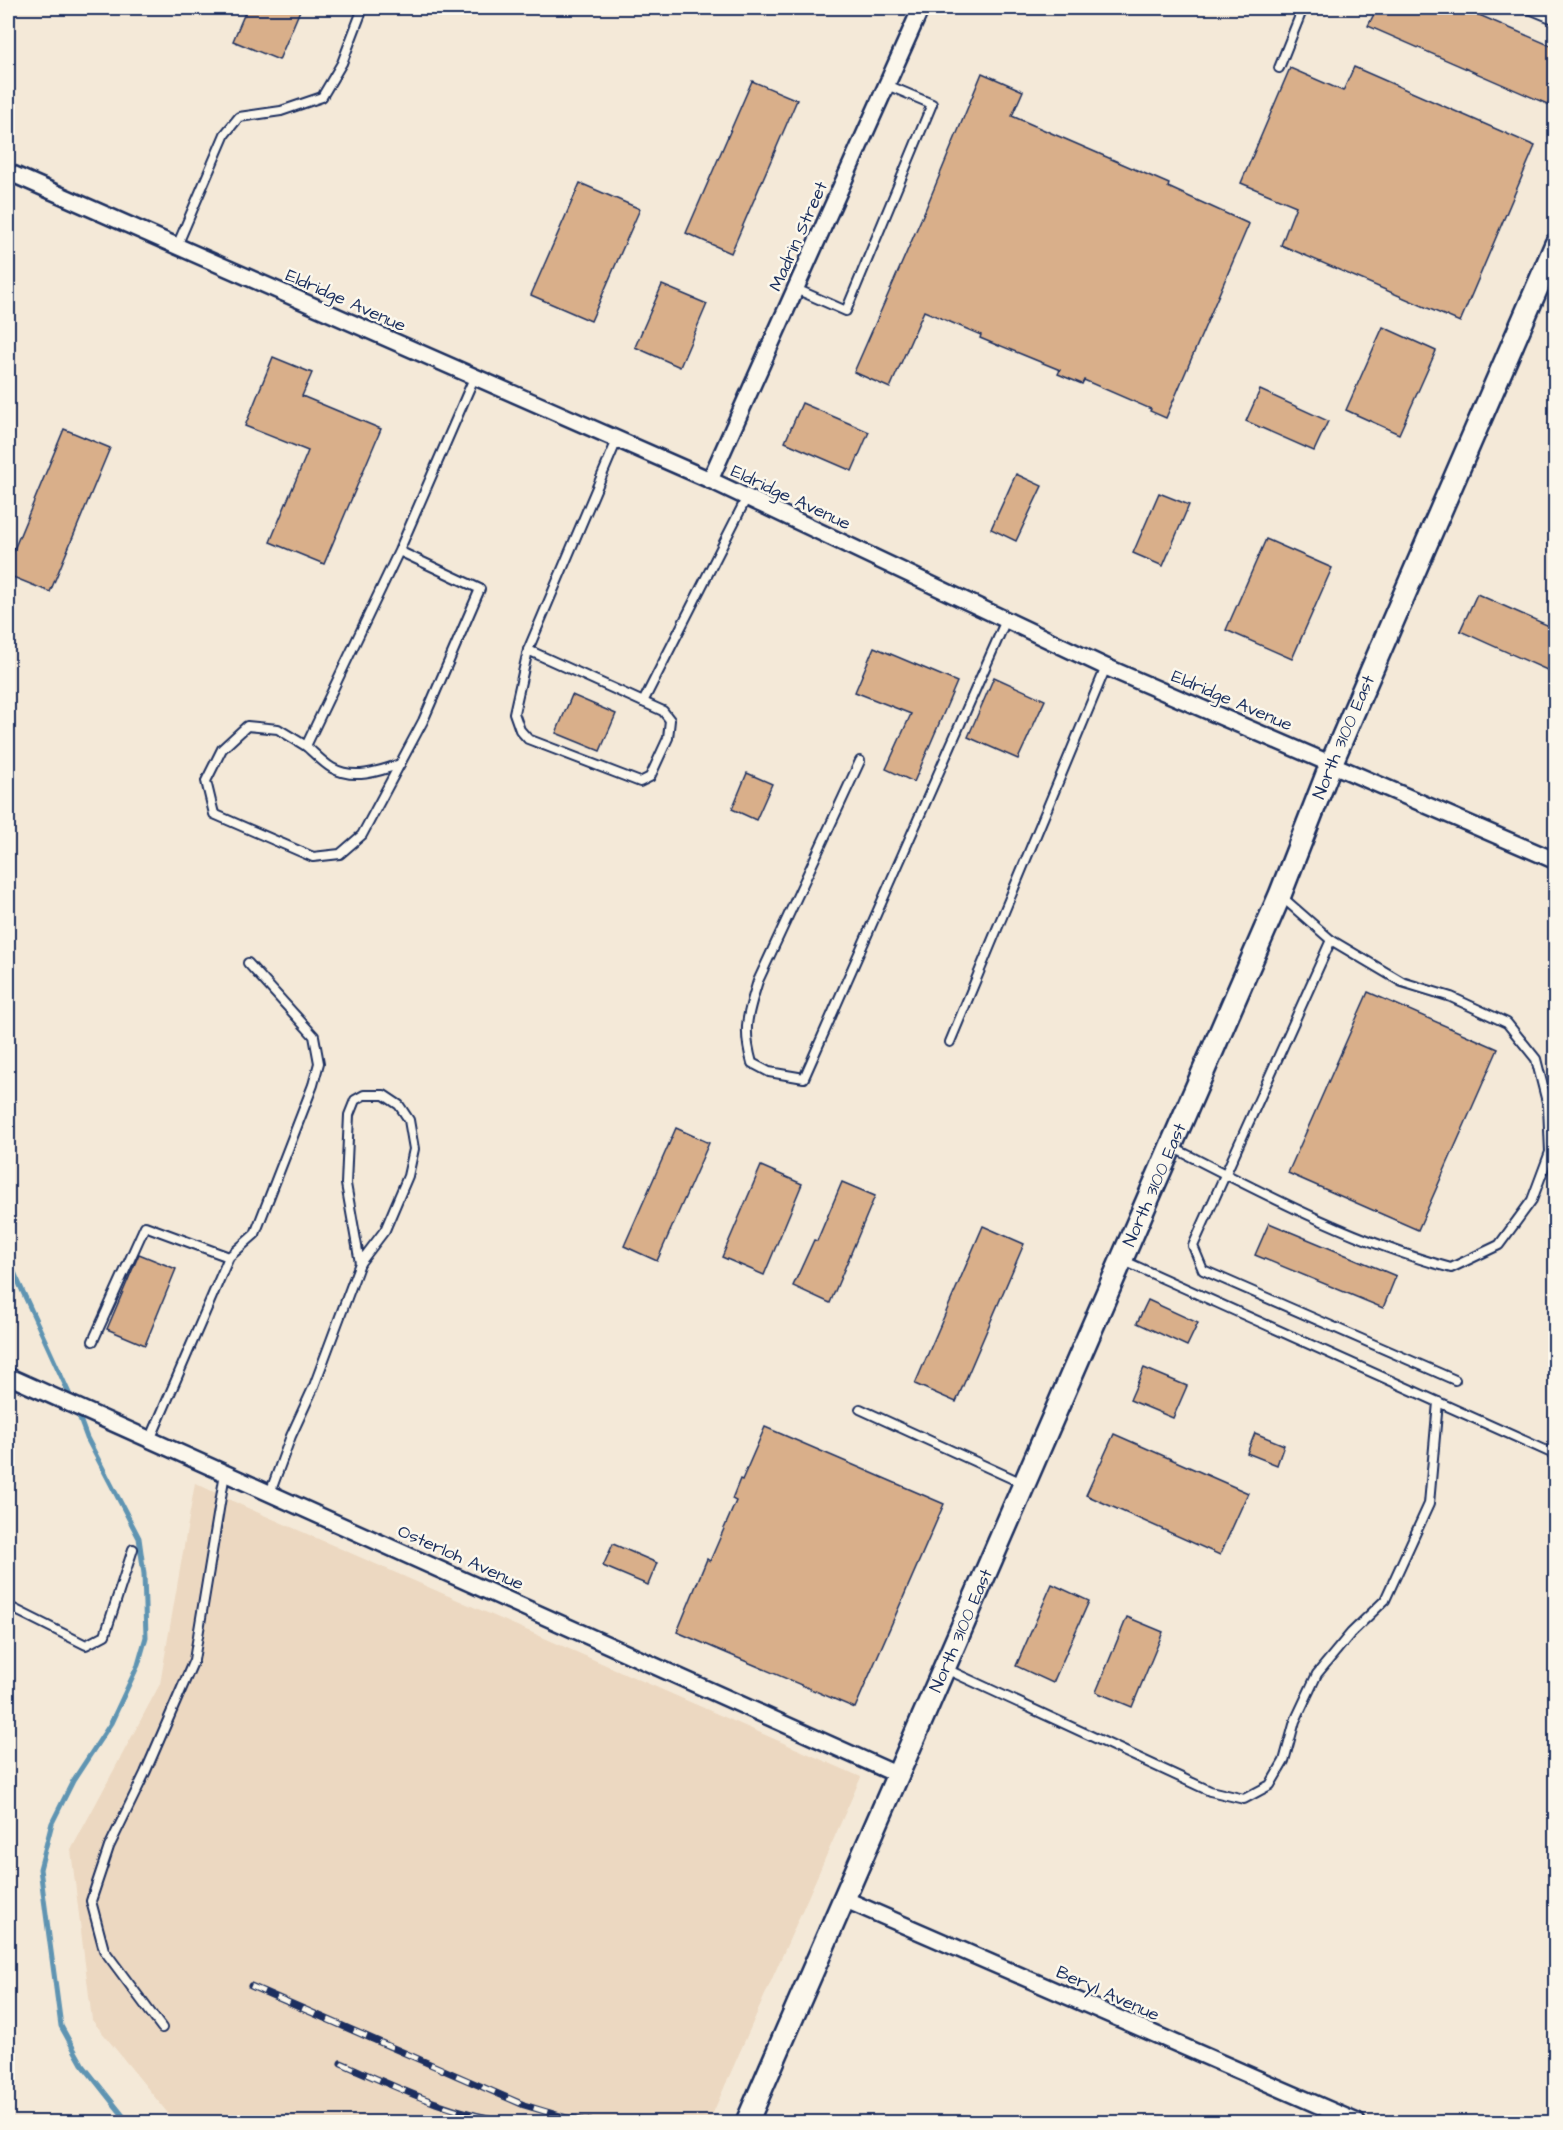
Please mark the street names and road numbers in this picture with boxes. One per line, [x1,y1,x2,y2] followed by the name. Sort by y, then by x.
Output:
[763,177,834,295] street label: Madrin Street
[281,263,410,339] street label: Eldridge Avenue
[726,459,855,537] street label: Eldridge Avenue
[1167,664,1296,738] street label: Eldridge Avenue
[1307,671,1381,803] street label: North 3100 East
[1117,1118,1193,1251] street label: North 3100 East
[394,1518,528,1597] street label: Osterloh Avenue
[923,1564,999,1696] street label: North 3100 East
[1052,1959,1164,2028] street label: Beryl Avenue

